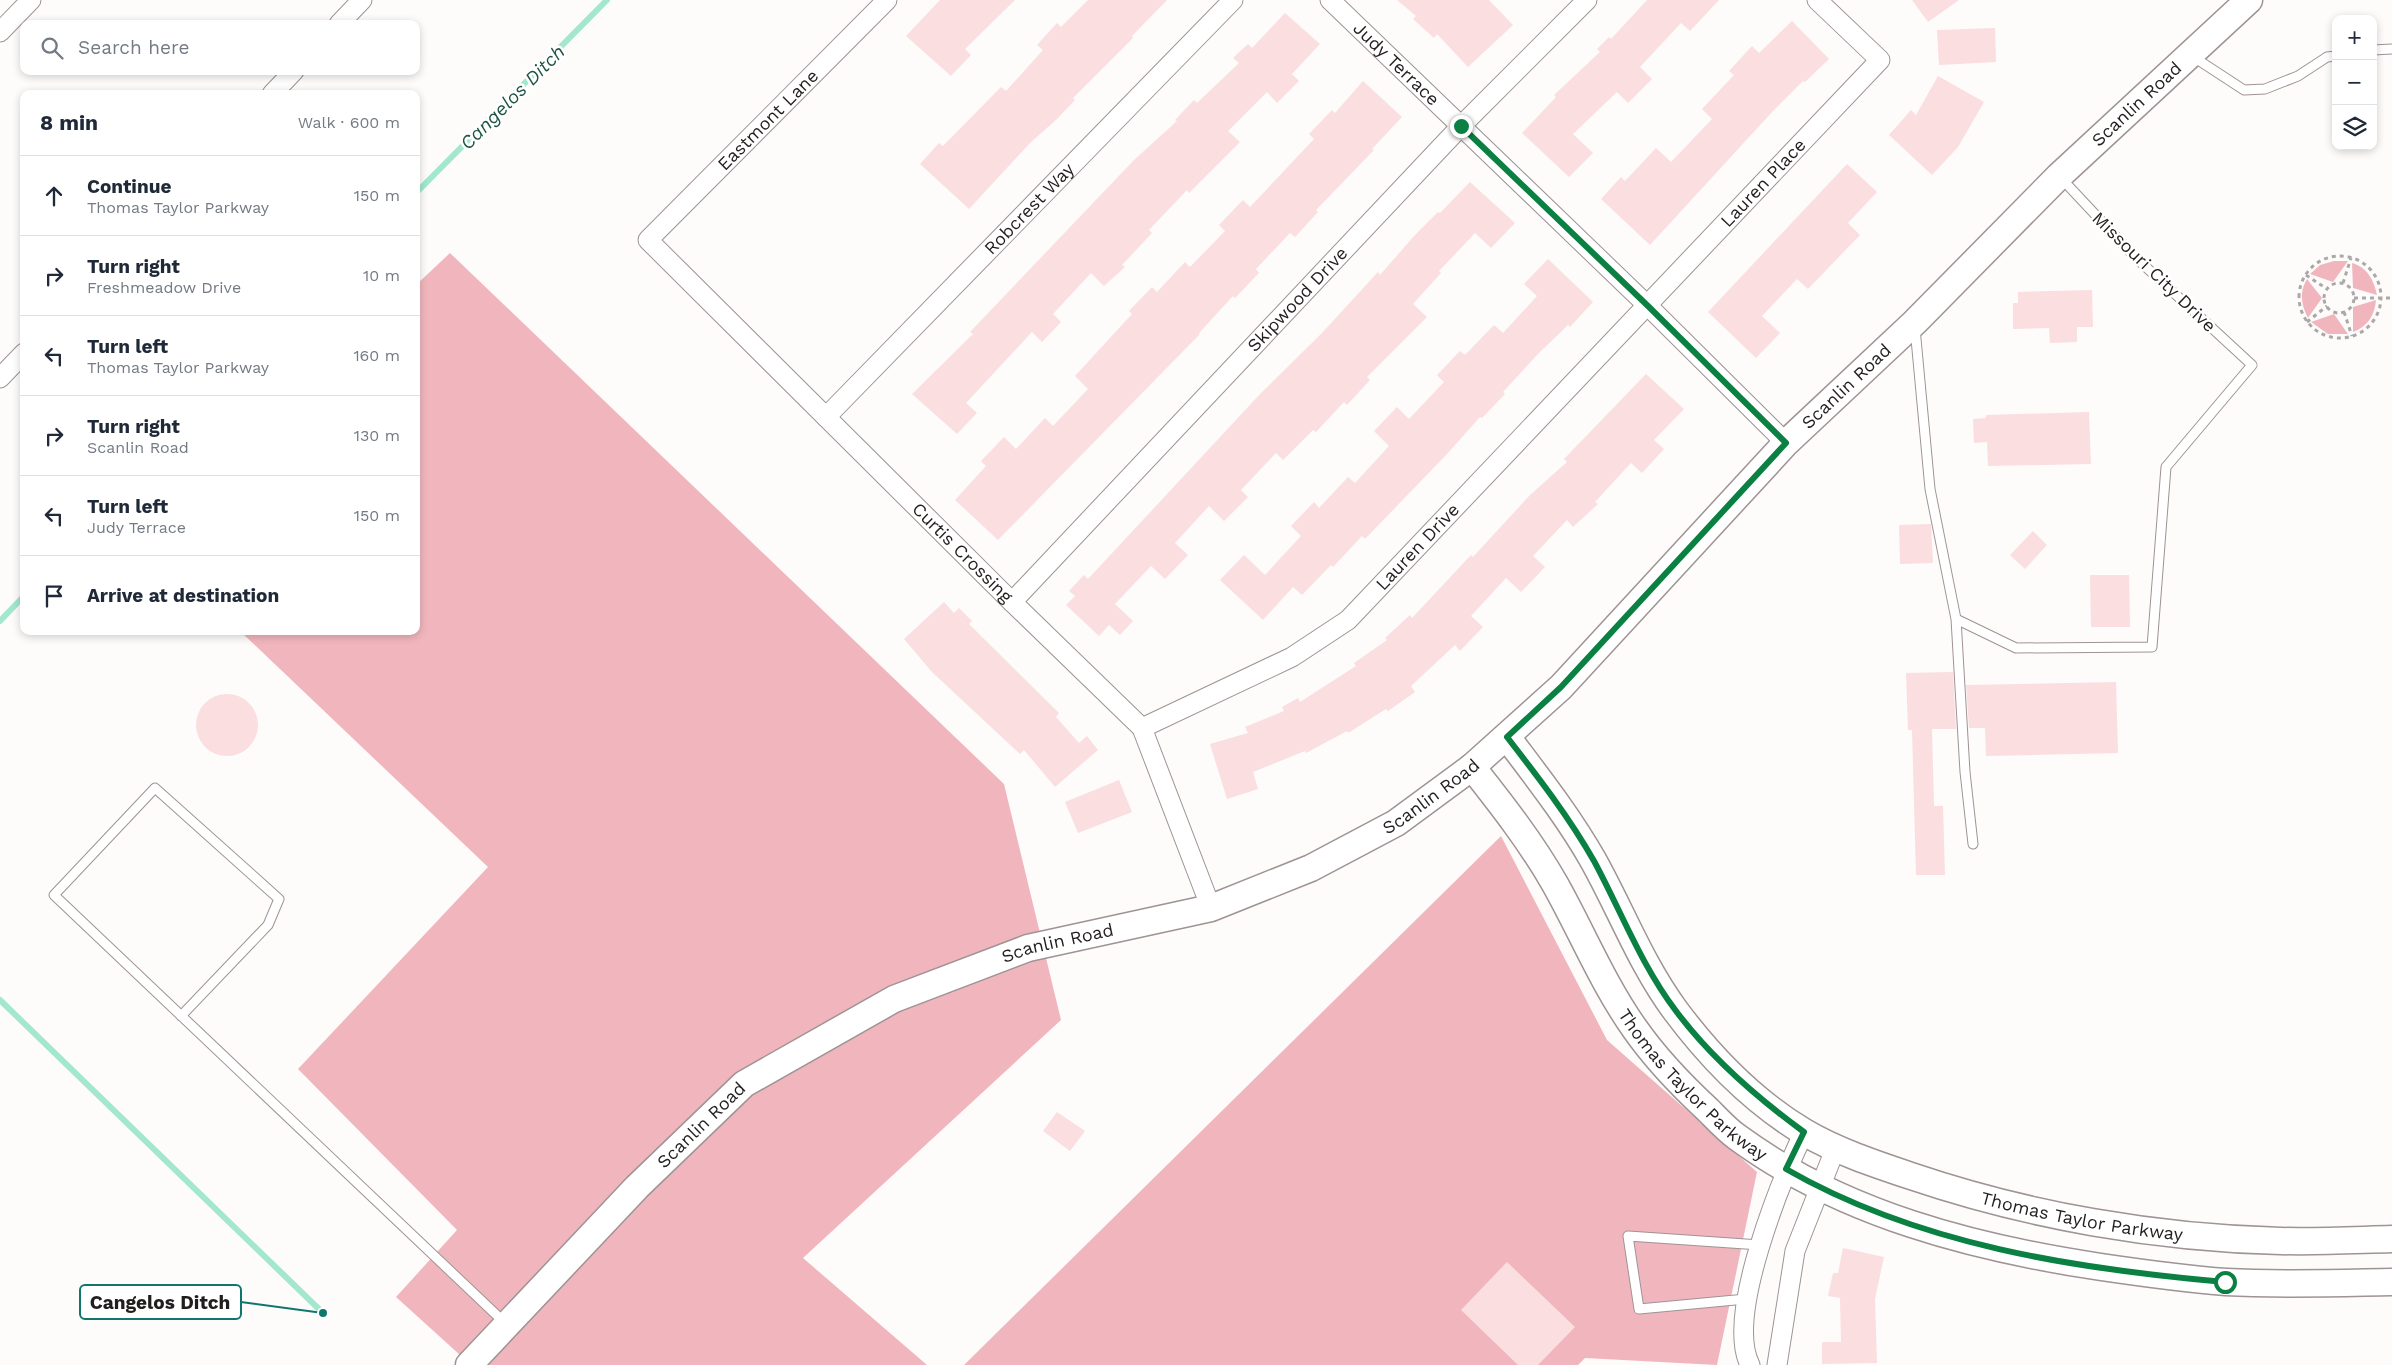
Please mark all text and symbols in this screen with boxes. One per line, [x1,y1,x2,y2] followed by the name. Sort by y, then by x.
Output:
[2332,15,2377,150] map controls
[2332,15,2377,60] button: +
[1349,17,1444,110] street label: Judy Terrace
[20,20,420,75] search box
[38,34,66,62] icon: search
[78,36,189,59] text: Search here
[455,40,570,155] water label: Cangelos Ditch
[2087,57,2185,150] street label: Scanlin Road
[2332,60,2377,105] button: −
[713,65,822,174] street label: Eastmont Lane
[2332,105,2377,150] button: layers
[40,110,98,135] text: 8 min
[298,113,400,132] text: Walk · 600 m
[1450,115,1473,138] route end
[1716,134,1810,231] street label: Lauren Place
[980,158,1079,259] street label: Robcrest Way
[87,175,171,198] text: Continue
[40,182,68,210] icon: ahead
[354,186,400,205] text: 150 m
[87,198,269,217] text: Thomas Taylor Parkway
[2088,207,2221,336] street label: Missouri City Drive
[1243,242,1351,356] street label: Skipwood Drive
[87,255,180,278] text: Turn right
[40,262,68,290] icon: right
[363,266,400,285] text: 10 m
[87,278,241,297] text: Freshmeadow Drive
[87,335,168,358] text: Turn left
[1797,339,1895,433] street label: Scanlin Road
[40,342,68,370] icon: left
[353,346,400,365] text: 160 m
[87,358,269,377] text: Thomas Taylor Parkway
[87,415,180,438] text: Turn right
[40,422,68,450] icon: right
[354,426,400,445] text: 130 m
[87,438,189,457] text: Scanlin Road
[87,495,168,518] text: Turn left
[908,498,1018,607] street label: Curtis Crossing
[1371,499,1463,594] street label: Lauren Drive
[40,502,68,530] icon: left
[354,506,400,525] text: 150 m
[87,518,186,537] text: Judy Terrace
[40,582,68,610] icon: arrive
[87,584,279,607] text: Arrive at destination
[1379,754,1484,838] street label: Scanlin Road
[999,919,1115,967] street label: Scanlin Road
[1614,1005,1772,1165] street label: Thomas Taylor Parkway
[652,1077,750,1172] street label: Scanlin Road
[1979,1187,2185,1245] street label: Thomas Taylor Parkway
[2214,1271,2237,1294] route start
[80,1285,241,1319] callout: Cangelos Ditch
[90,1291,230,1314] text: Cangelos Ditch

